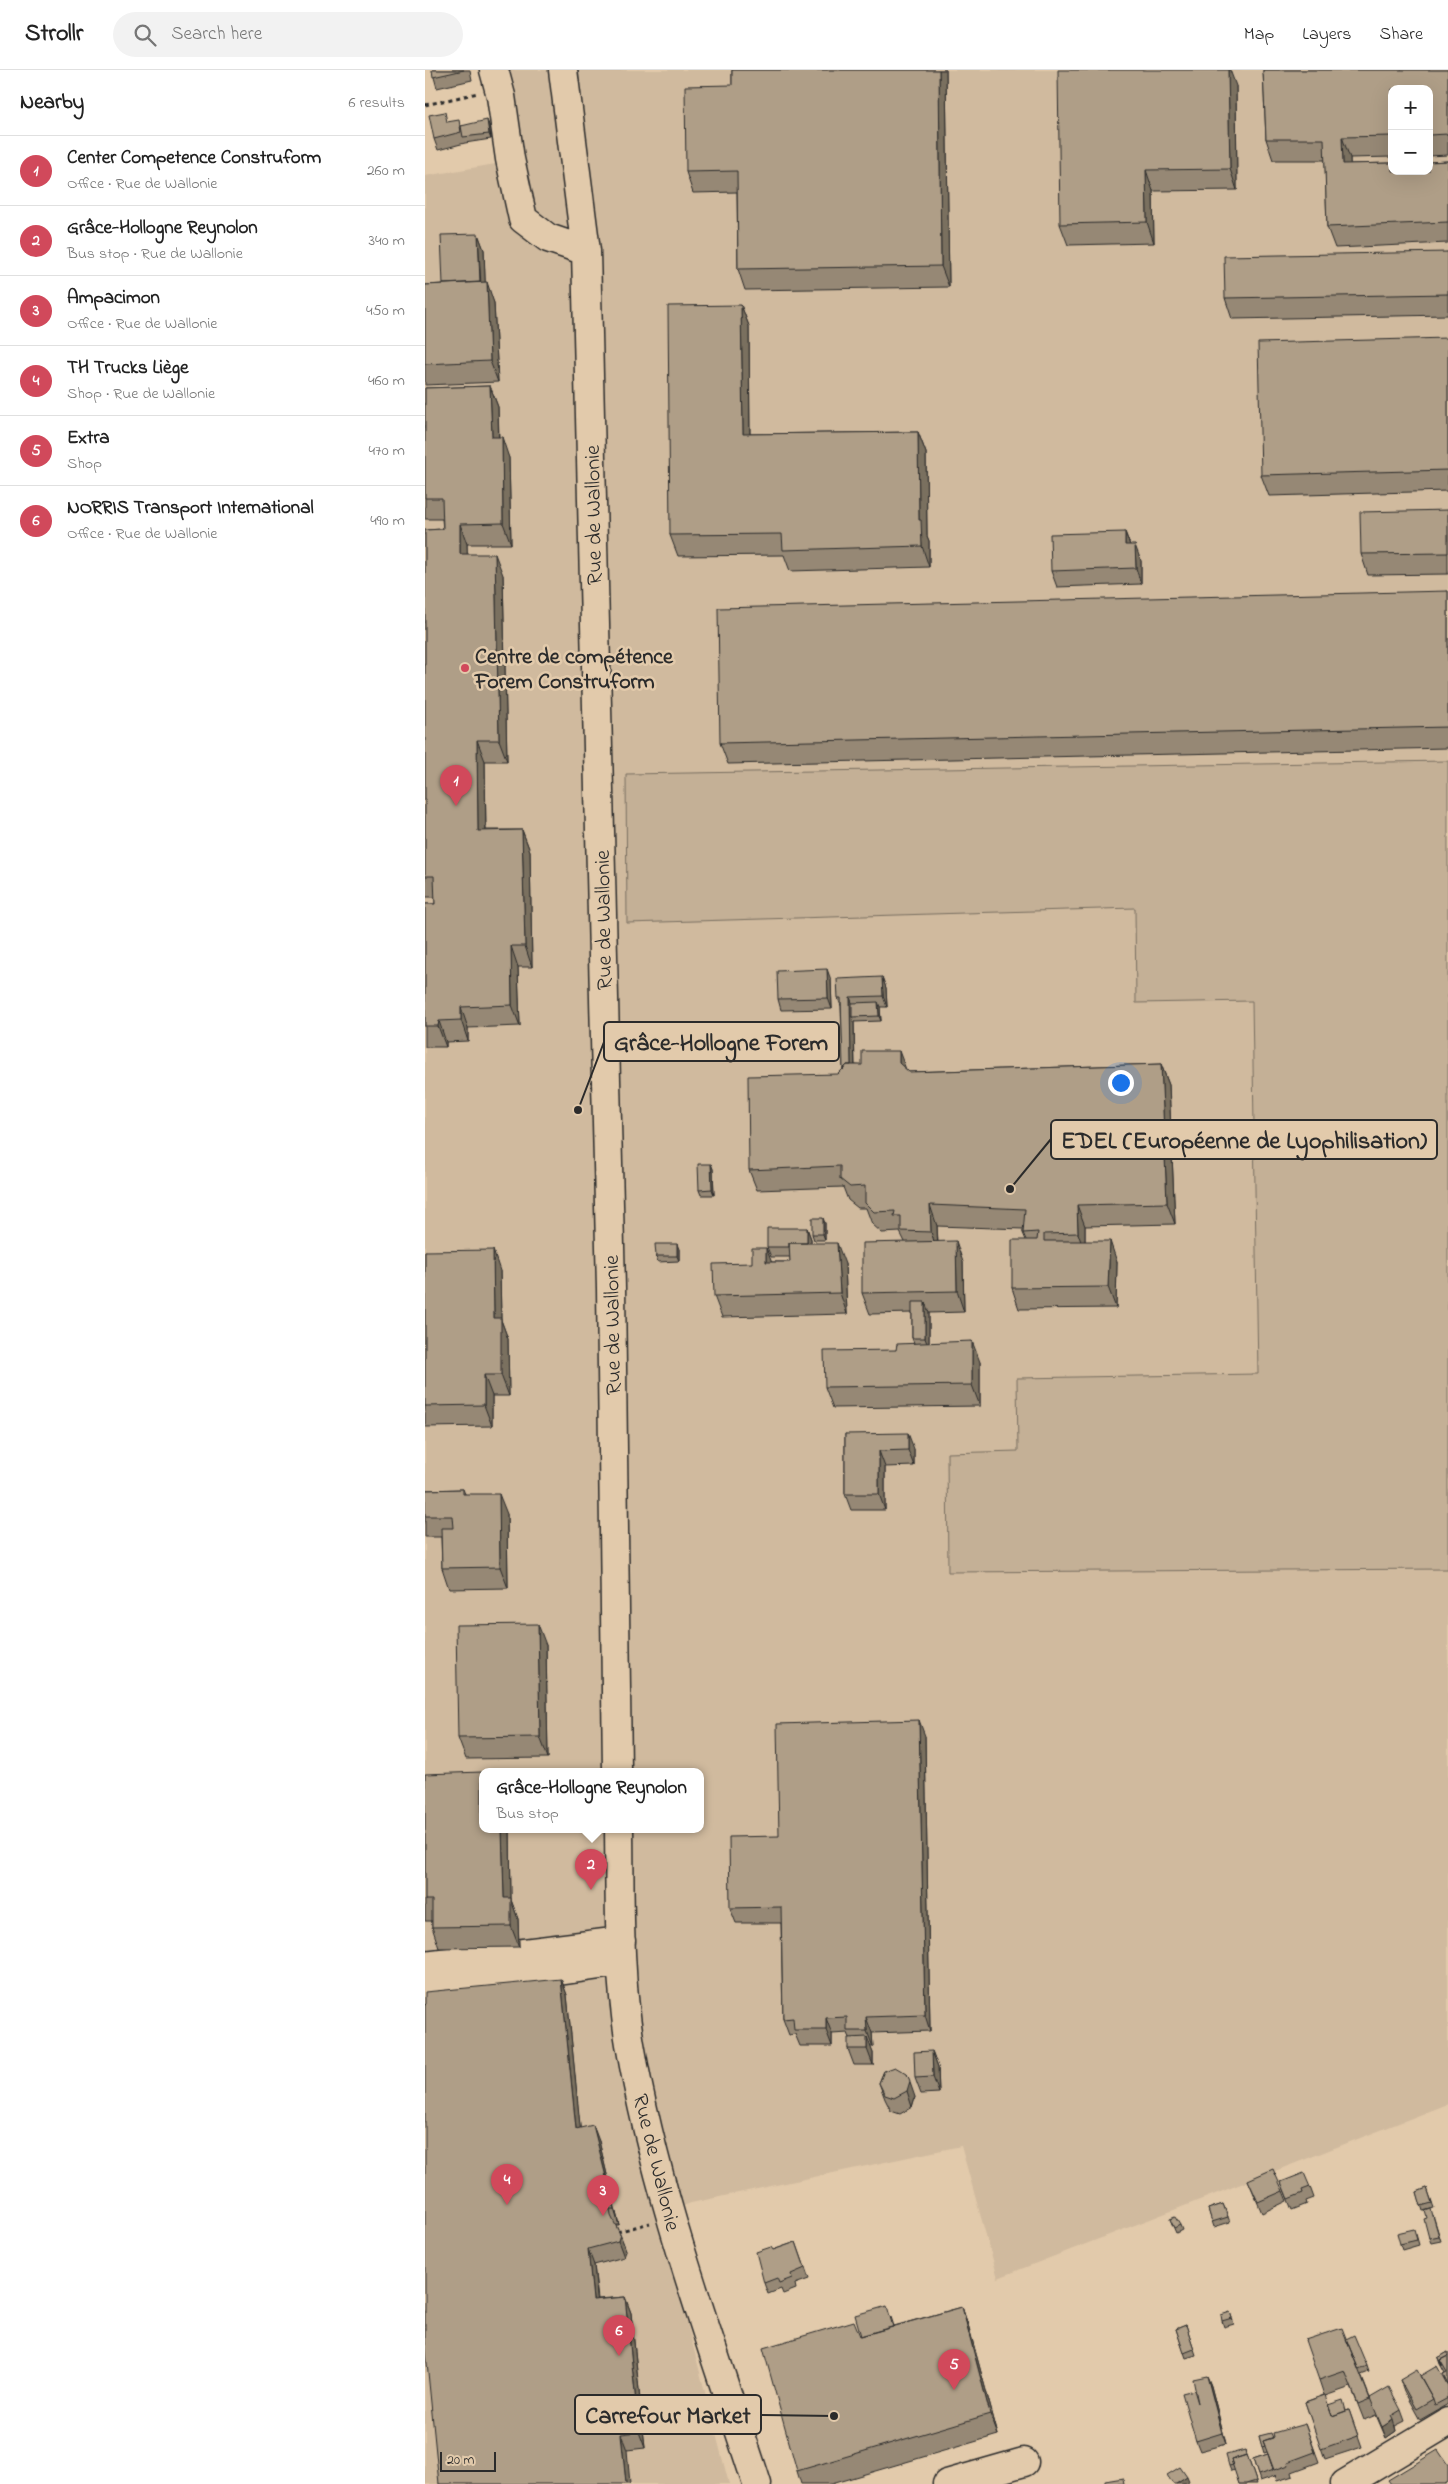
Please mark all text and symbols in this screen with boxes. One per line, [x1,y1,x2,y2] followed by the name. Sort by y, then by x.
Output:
[113,12,463,57] search box
[25,17,83,52] text: Strollr
[131,21,159,49] icon: search
[171,21,262,48] text: Search here
[1244,22,1274,48] text: Map
[1302,22,1352,48] text: Layers
[1380,22,1423,48] text: Share
[1388,85,1433,175] map controls
[1388,85,1433,130] button: +
[20,88,84,118] text: Nearby
[348,91,405,115] text: 6 results
[1388,130,1433,175] button: −
[67,145,321,172] text: Center Competence Construform
[33,159,39,183] text: 1
[367,159,405,183] text: 260 m
[67,172,217,196] text: Office · Rue de Wallonie
[67,215,258,242] text: Grâce-Hollogne Reynolon
[32,229,40,253] text: 2
[368,229,405,253] text: 340 m
[67,242,243,266] text: Bus stop · Rue de Wallonie
[67,285,160,312] text: Ampacimon
[33,299,39,323] text: 3
[366,299,405,323] text: 450 m
[67,312,217,336] text: Office · Rue de Wallonie
[67,355,188,382] text: TH Trucks Liège
[33,369,39,393] text: 4
[368,369,405,393] text: 460 m
[67,382,215,406] text: Shop · Rue de Wallonie
[67,425,110,452] text: Extra
[31,439,41,463] text: 5
[368,439,405,463] text: 470 m
[578,444,612,585] street label: Rue de Wallonie
[67,452,102,476] text: Shop
[67,495,314,522] text: NORRIS Transport International
[32,509,40,533] text: 6
[370,509,405,533] text: 490 m
[67,522,217,546] text: Office · Rue de Wallonie
[474,642,674,699] place label: Centre de compétence Forem Construform
[459,662,471,674] marker: Centre de compétence Forem Construform
[440,765,472,806] pin: 1
[588,849,622,990] street label: Rue de Wallonie
[604,1022,839,1061] callout: Grâce-Hollogne Forem
[614,1027,828,1063] text: Grâce-Hollogne Forem
[1108,1070,1134,1096] your location
[1051,1120,1437,1159] callout: EDEL (Européenne de Lyophilisation)
[1061,1125,1427,1161] text: EDEL (Européenne de Lyophilisation)
[597,1254,631,1395] street label: Rue de Wallonie
[479,1768,704,1833] popup
[496,1775,687,1802] text: Grâce-Hollogne Reynolon
[496,1802,559,1826] text: Bus stop
[575,1849,607,1890] pin: 2
[623,2091,688,2235] street label: Rue de Wallonie
[491,2164,523,2205] pin: 4
[587,2175,619,2216] pin: 3
[603,2315,635,2356] pin: 6
[938,2349,970,2390] pin: 5
[575,2395,761,2434] callout: Carrefour Market
[585,2400,752,2435] text: Carrefour Market
[440,2449,496,2472] scale bar
[447,2450,474,2471] text: 20 m

